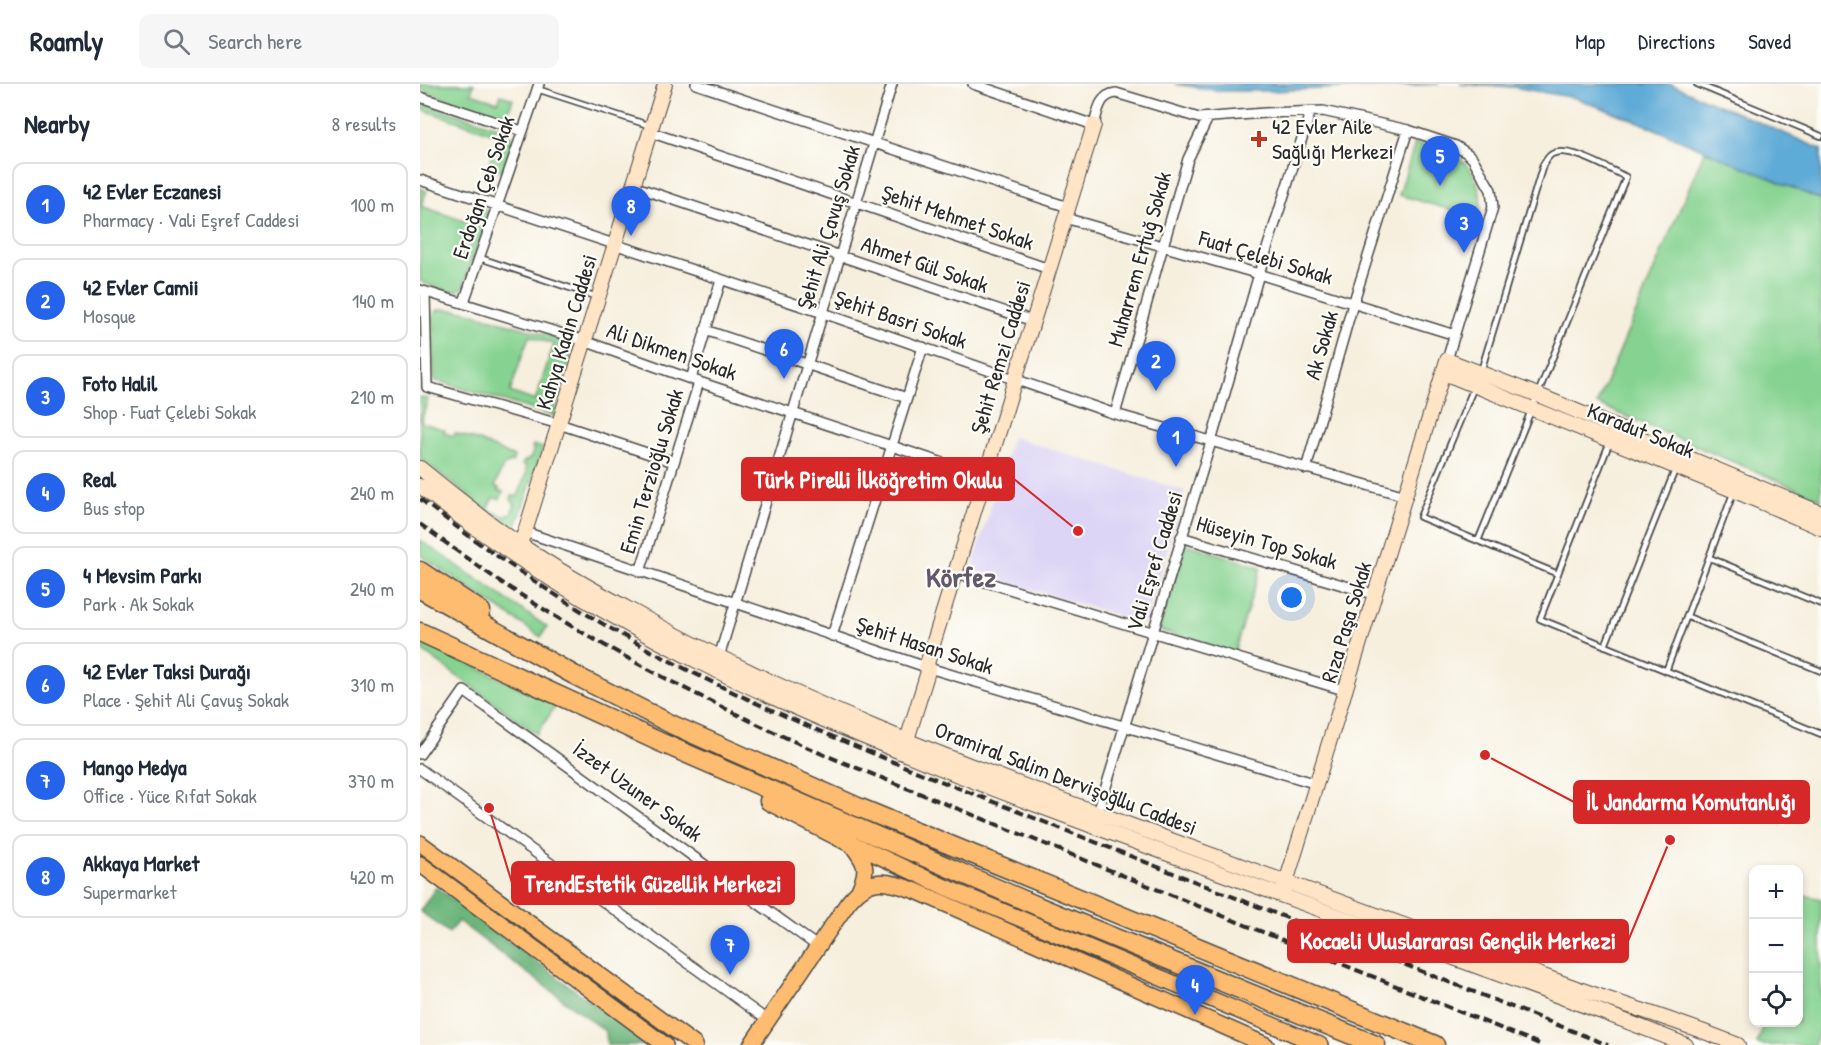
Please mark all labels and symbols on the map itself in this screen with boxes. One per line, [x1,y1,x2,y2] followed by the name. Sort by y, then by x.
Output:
[444,111,522,263] street label: Erdoğan Çeb Sokak
[1272,111,1394,166] place label: 42 Evler Aile Sağlığı Merkezi
[1250,130,1268,148] marker: 42 Evler Aile Sağlığı Merkezi
[1420,136,1460,186] pin: 5
[789,141,867,313] street label: Şehit Ali Çavuş Sokak
[1100,168,1178,350] street label: Muharrem Ertuğ Sokak
[878,177,1038,257] street label: Şehit Mehmet Sokak
[612,186,650,236] pin: 8
[1444,204,1484,253] pin: 3
[1194,222,1337,292] street label: Fuat Çelebi Sokak
[857,228,993,300] street label: Ahmet Gül Sokak
[528,251,604,413] street label: Kahya Kadın Caddesi
[962,277,1038,437] street label: Şehit Remzi Caddesi
[831,282,971,356] street label: Şehit Basri Sokak
[1297,307,1345,383] street label: Ak Sokak
[603,315,741,387] street label: Ali Dikmen Sokak
[764,330,804,379] pin: 6
[1136,342,1176,391] pin: 2
[612,385,690,557] street label: Emin Terzioğlu Sokak
[1583,395,1699,465] street label: Karadut Sokak
[1156,418,1196,467] pin: 1
[742,458,1014,500] callout: Türk Pirelli İlköğretim Okulu
[753,463,1002,496] text: Türk Pirelli İlköğretim Okulu
[1118,487,1190,635] street label: Vali Eşref Caddesi
[1193,508,1341,576] street label: Hüseyin Top Sokak
[926,558,996,596] district label: Körfez
[1313,558,1379,686] street label: Rıza Paşa Sokak
[1277,583,1306,612] your location
[853,609,997,681] street label: Şehit Hasan Sokak
[931,714,1201,842] street label: Oramiral Salim Dervişoğllu Caddesi
[567,734,709,848] street label: İzzet Uzuner Sokak
[1574,781,1809,823] callout: İl Jandarma Komutanlığı
[1586,785,1796,818] text: İl Jandarma Komutanlığı
[512,862,794,904] callout: TrendEstetik Güzellik Merkezi
[523,867,782,899] text: TrendEstetik Güzellik Merkezi
[1288,920,1628,962] callout: Kocaeli Uluslararası Gençlik Merkezi
[1300,924,1616,956] text: Kocaeli Uluslararası Gençlik Merkezi
[710,926,750,975] pin: 7
[1176,966,1214,1015] pin: 4

